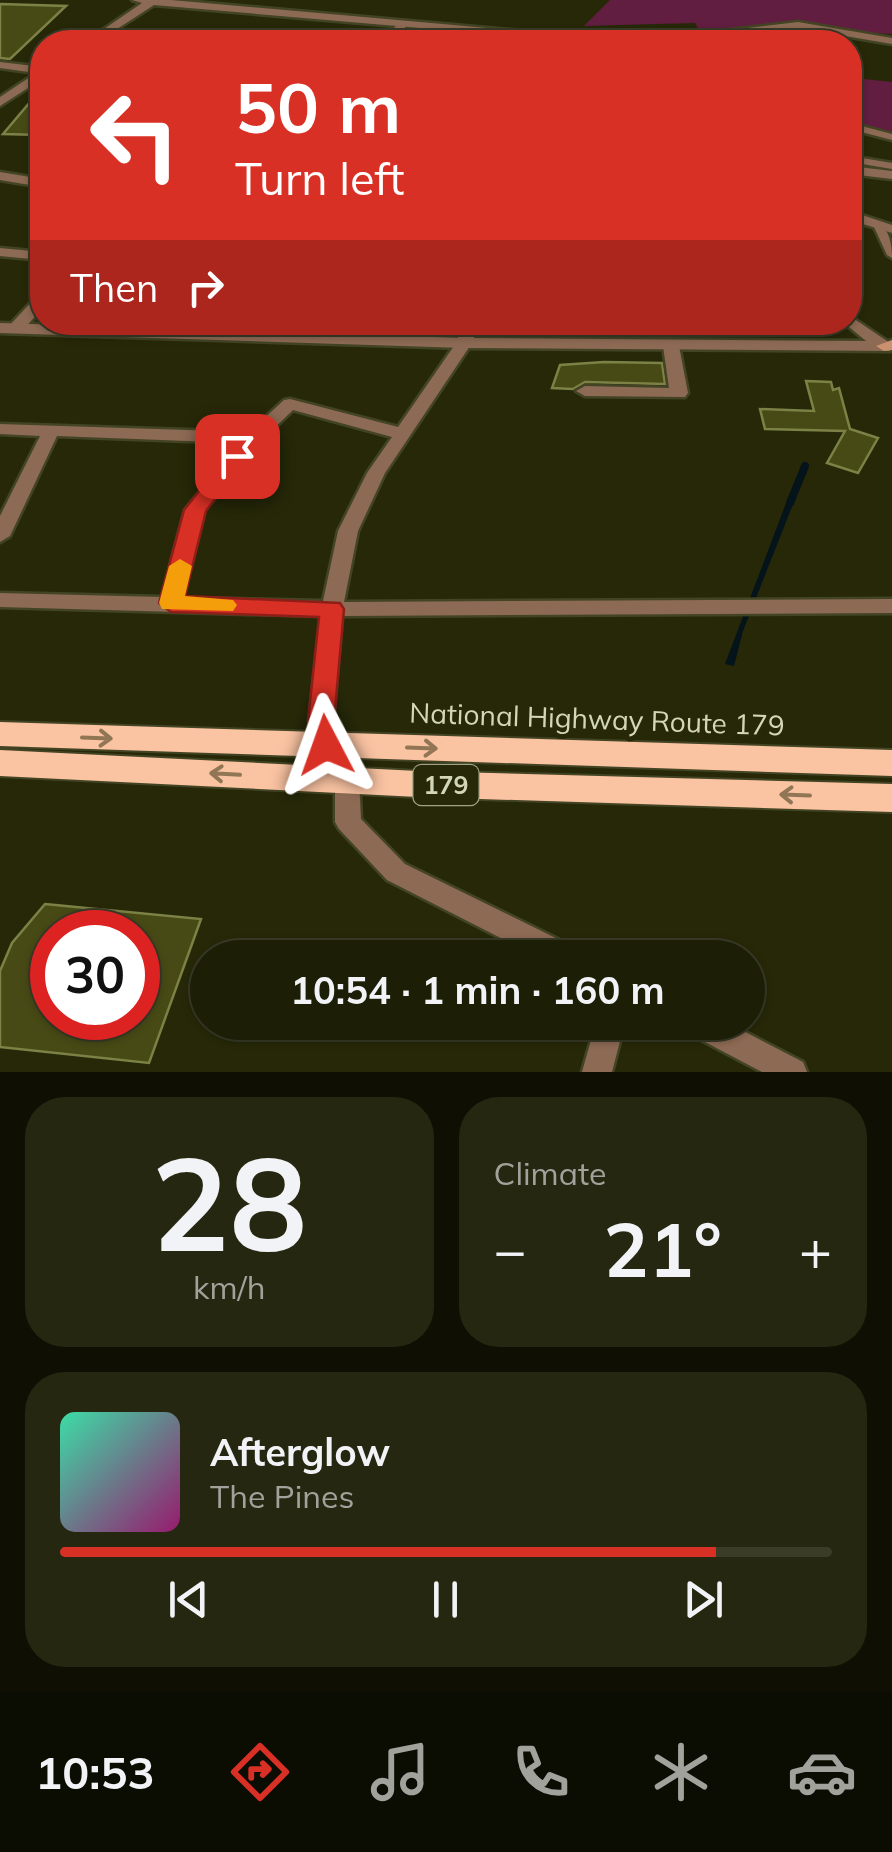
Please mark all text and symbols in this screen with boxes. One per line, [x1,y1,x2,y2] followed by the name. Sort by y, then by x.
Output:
[235,63,401,151] text: 50 m
[70,70,200,200] icon: left
[235,150,404,206] text: Turn left
[178,260,233,315] icon: right
[70,264,158,312] text: Then
[195,414,280,499] pin
[210,429,265,484] icon: arrive
[274,693,378,797] position arrow
[409,694,785,743] street label: National Highway Route 179
[81,728,113,747] one-way arrow
[406,739,438,758] one-way arrow
[209,764,242,783] one-way arrow
[414,765,478,805] road number: 179
[779,786,811,805] one-way arrow
[30,910,160,1040] speed limit sign: 30
[290,966,665,1014] text: 10:54 · 1 min · 160 m
[151,1120,307,1284] text: 28
[494,1153,606,1193] text: Climate
[604,1202,722,1296] text: 21°
[494,1215,527,1284] text: −
[799,1215,832,1284] text: +
[193,1267,265,1307] text: km/h
[210,1428,390,1476] text: Afterglow
[210,1476,354,1516] text: The Pines
[161,1572,216,1627] icon: previous
[418,1572,473,1627] icon: pause
[676,1572,731,1627] icon: next
[225,1737,295,1807] icon: directions
[365,1737,435,1807] icon: music
[506,1737,576,1807] icon: phone
[646,1737,716,1807] icon: climate
[787,1737,857,1807] icon: car
[35,1744,154,1800] text: 10:53

